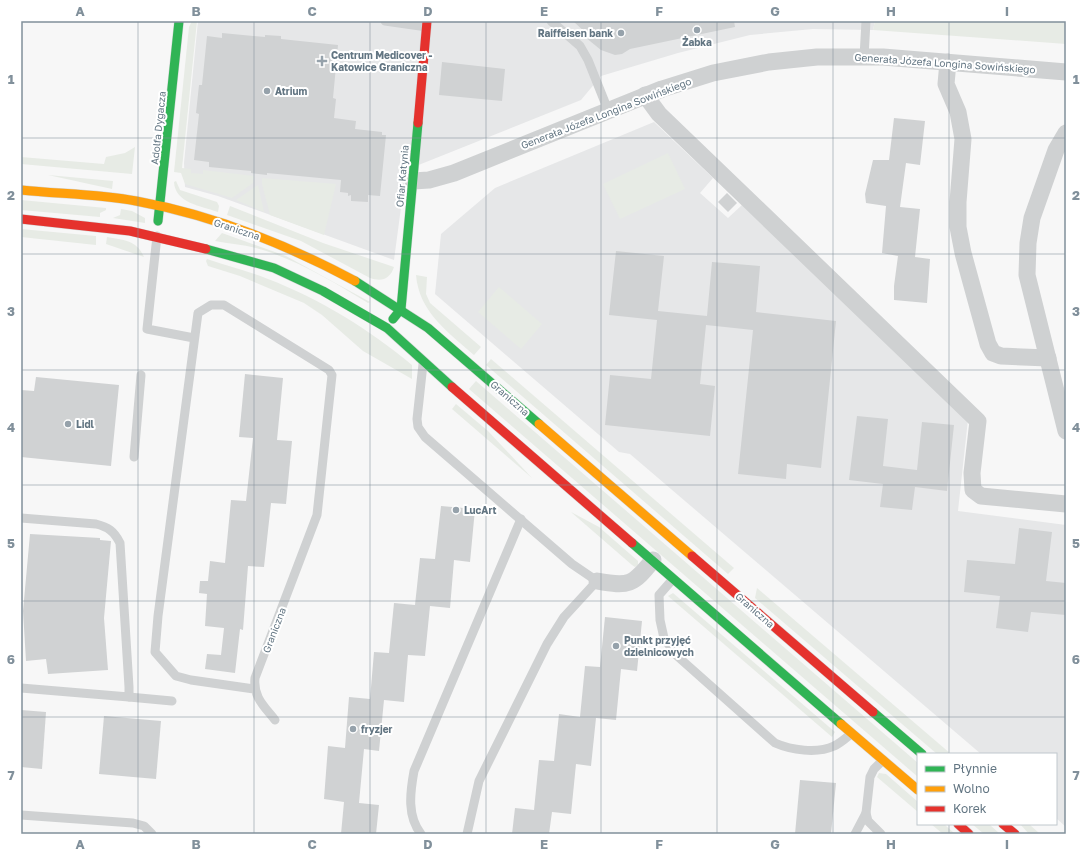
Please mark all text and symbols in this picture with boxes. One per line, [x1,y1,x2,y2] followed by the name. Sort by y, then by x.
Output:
[75,3,85,19] text: A
[191,3,201,19] text: B
[307,3,317,19] text: C
[423,3,433,19] text: D
[540,3,548,19] text: E
[655,3,663,19] text: F
[770,3,780,19] text: G
[886,3,896,19] text: H
[1005,3,1009,19] text: I
[692,25,702,35] marker: Żabka
[538,27,613,39] place label: Raiffeisen bank
[616,28,626,38] marker: Raiffeisen bank
[682,36,712,48] place label: Żabka
[331,49,432,73] place label: Centrum Medicover - Katowice Graniczna
[854,51,1036,75] street label: Generała Józefa Longina Sowińskiego
[316,55,328,67] marker: Centrum Medicover - Katowice Graniczna
[8,71,15,87] text: 1
[1073,71,1080,87] text: 1
[519,75,693,151] street label: Generała Józefa Longina Sowińskiego
[275,85,307,97] place label: Atrium
[262,86,272,96] marker: Atrium
[148,91,168,165] street label: Adolfa Dygacza
[393,144,411,208] street label: Ofiar Katynia
[7,187,15,203] text: 2
[1072,187,1080,203] text: 2
[212,216,262,242] street label: Graniczna
[7,303,15,319] text: 3
[1072,303,1080,319] text: 3
[488,378,532,418] street label: Graniczna
[76,418,95,430] place label: Lidl
[7,419,15,435] text: 4
[63,419,73,429] marker: Lidl
[1072,419,1080,435] text: 4
[464,504,497,516] place label: LucArt
[451,505,461,515] marker: LucArt
[7,535,15,551] text: 5
[1072,535,1080,551] text: 5
[733,590,777,630] street label: Graniczna
[260,606,288,654] street label: Graniczna
[624,634,694,658] place label: Punkt przyjęć dzielnicowych
[611,641,621,651] marker: Punkt przyjęć dzielnicowych
[7,651,15,667] text: 6
[1072,651,1080,667] text: 6
[361,723,393,735] place label: fryzjer
[348,724,358,734] marker: fryzjer
[917,753,1057,825] legend
[953,761,997,776] text: Płynnie
[7,767,15,783] text: 7
[1072,767,1080,783] text: 7
[953,781,990,796] text: Wolno
[953,801,987,816] text: Korek
[75,836,85,852] text: A
[191,836,201,852] text: B
[307,836,317,852] text: C
[423,836,433,852] text: D
[540,836,548,852] text: E
[655,836,663,852] text: F
[770,836,780,852] text: G
[886,836,896,852] text: H
[1005,836,1009,852] text: I

